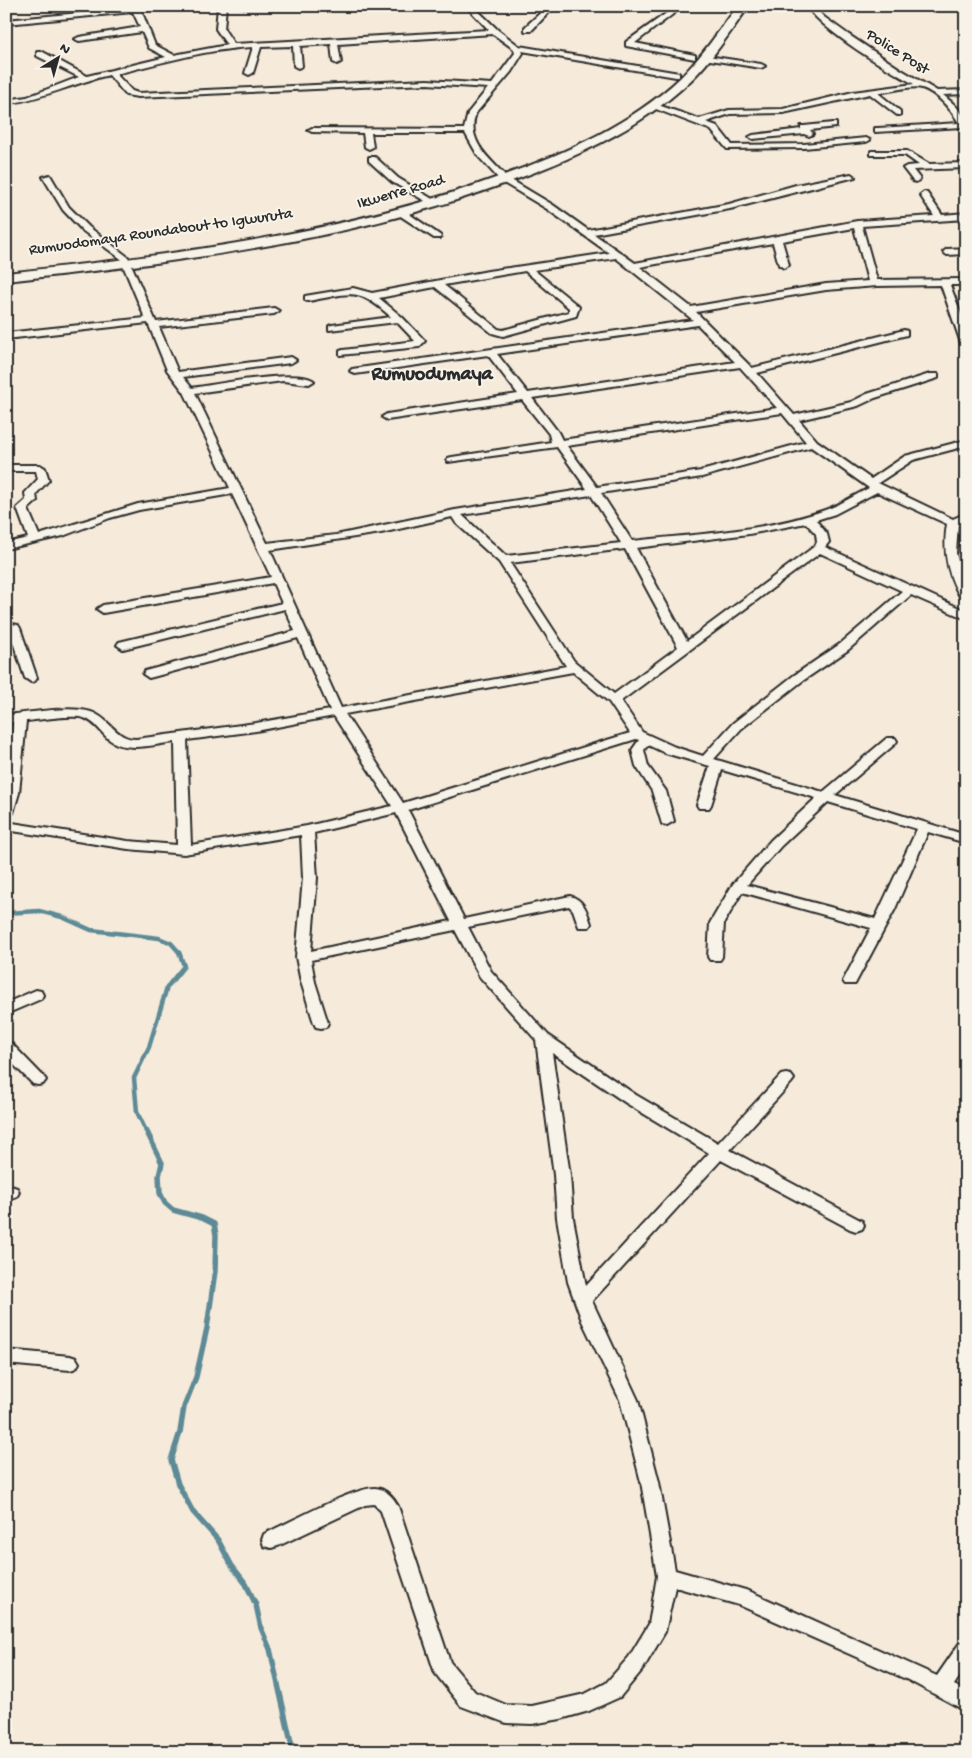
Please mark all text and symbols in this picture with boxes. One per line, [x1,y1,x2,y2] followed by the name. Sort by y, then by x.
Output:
[861,26,933,81] street label: Police Post
[32,32,82,82] north arrow
[56,40,73,59] text: N
[355,171,448,215] street label: Ikwerre Road
[28,205,295,261] street label: Rumuodomaya Roundabout to Igwuruta
[370,364,493,387] district label: Rumuodumaya

